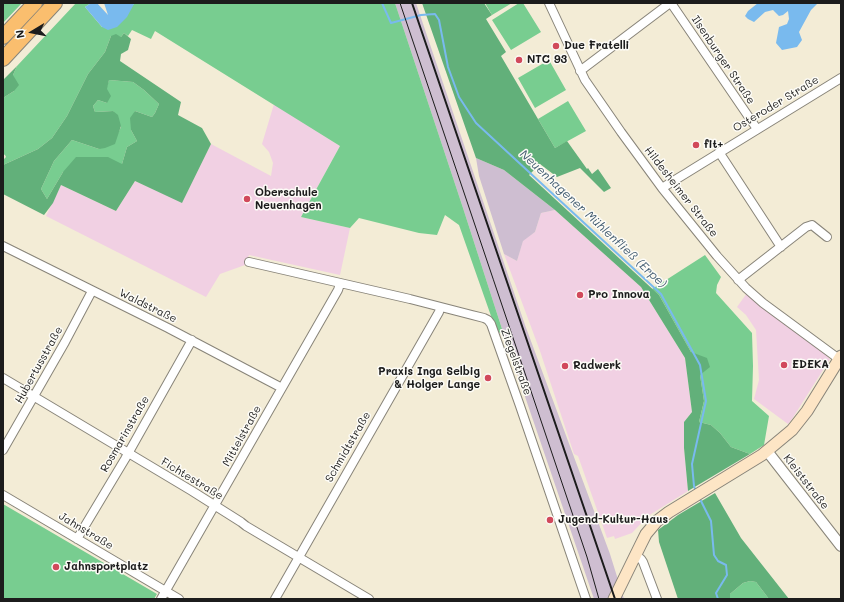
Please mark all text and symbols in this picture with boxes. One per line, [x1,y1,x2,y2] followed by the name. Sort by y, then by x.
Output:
[12,12,52,52] north arrow
[689,13,757,107] street label: Ilsenburger Straße
[12,29,28,40] text: N
[564,39,629,53] place label: Due Fratelli
[551,41,561,51] marker: Due Fratelli
[527,53,567,67] place label: NTC 93
[514,55,524,65] marker: NTC 93
[731,73,821,135] street label: Osteroder Straße
[704,138,723,152] place label: fit+
[691,140,701,150] marker: fit+
[642,144,720,240] street label: Hildesheimer Straße
[517,147,669,291] water label: Neuenhagener Mühlenfließ (Erpe)
[255,186,322,212] place label: Oberschule Neuenhagen
[242,194,252,204] marker: Oberschule Neuenhagen
[117,286,179,326] street label: Waldstraße
[588,288,650,302] place label: Pro Innova
[575,290,585,300] marker: Pro Innova
[12,324,66,406] street label: Hubertusstraße
[498,327,534,397] street label: Ziegelstraße
[792,358,829,372] place label: EDEKA
[573,359,621,373] place label: Radwerk
[779,360,789,370] marker: EDEKA
[560,361,570,371] marker: Radwerk
[378,365,480,391] place label: Praxis Inga Selbig & Holger Lange
[483,373,493,383] marker: Praxis Inga Selbig & Holger Lange
[98,394,152,474] street label: Rosmarinstraße
[220,403,264,469] street label: Mittelstraße
[322,409,374,485] street label: Schmidtstraße
[780,452,832,512] street label: Kleiststraße
[159,455,225,503] street label: Fichtestraße
[56,509,116,553] street label: Jahnstraße
[558,513,668,527] place label: Jugend-Kultur-Haus
[545,515,555,525] marker: Jugend-Kultur-Haus
[64,560,148,574] place label: Jahnsportplatz
[51,562,61,572] marker: Jahnsportplatz

